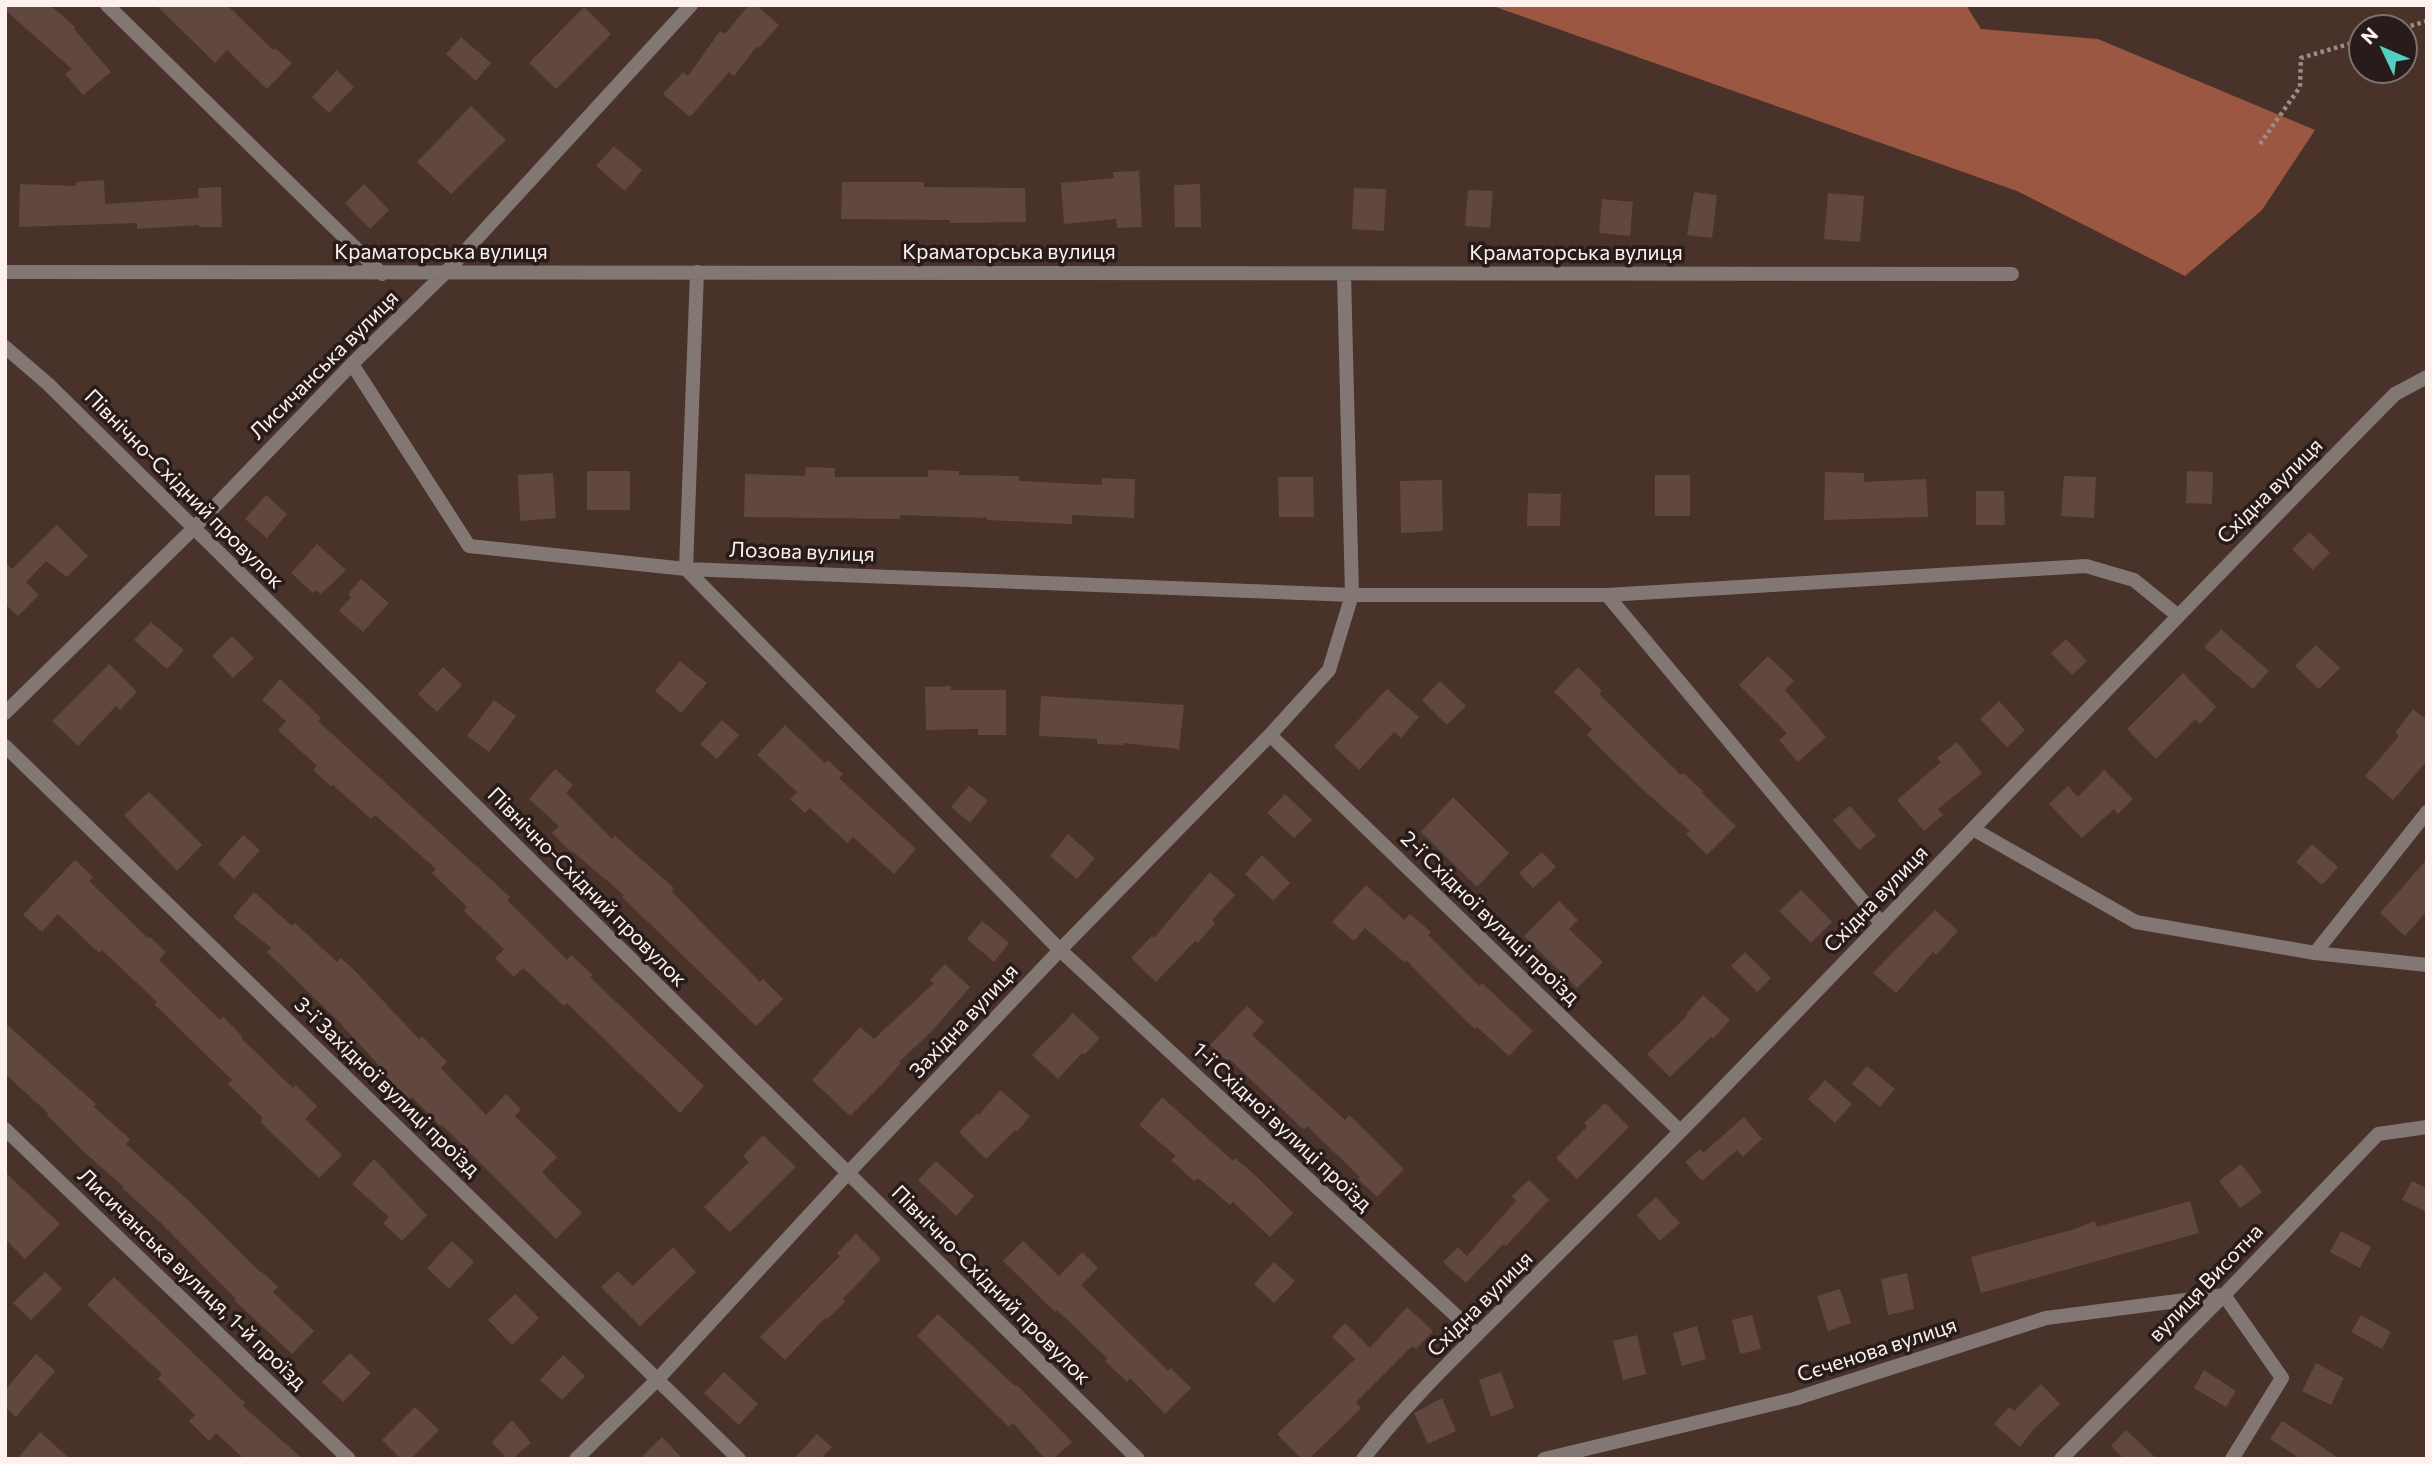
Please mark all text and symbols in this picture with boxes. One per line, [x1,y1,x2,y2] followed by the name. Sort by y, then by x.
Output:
[2348,14,2418,84] north arrow
[2356,22,2382,49] text: N
[334,239,548,265] street label: Краматорська вулиця
[902,239,1116,265] street label: Краматорська вулиця
[1469,240,1683,266] street label: Краматорська вулиця
[244,285,404,445] street label: Лисичанська вулиця
[79,384,289,594] street label: Північно-Східний провулок
[2212,433,2328,549] street label: Східна вулиця
[729,537,875,567] street label: Лозова вулиця
[482,782,692,992] street label: Північно-Східний провулок
[1395,826,1585,1010] street label: 2-ї Східної вулиці проїзд
[1819,840,1933,958] street label: Східна вулиця
[905,959,1023,1083] street label: Західна вулиця
[289,992,485,1182] street label: 3-ї Західної вулиці проїзд
[1187,1037,1377,1217] street label: 1-ї Східної вулиці проїзд
[73,1163,311,1395] street label: Лисичанська вулиця, 1-й проїзд
[886,1180,1096,1390] street label: Північно-Східний провулок
[2144,1219,2268,1347] street label: вулиця Висотна
[1422,1246,1538,1362] street label: Східна вулиця
[1794,1312,1960,1388] street label: Сєченова вулиця

